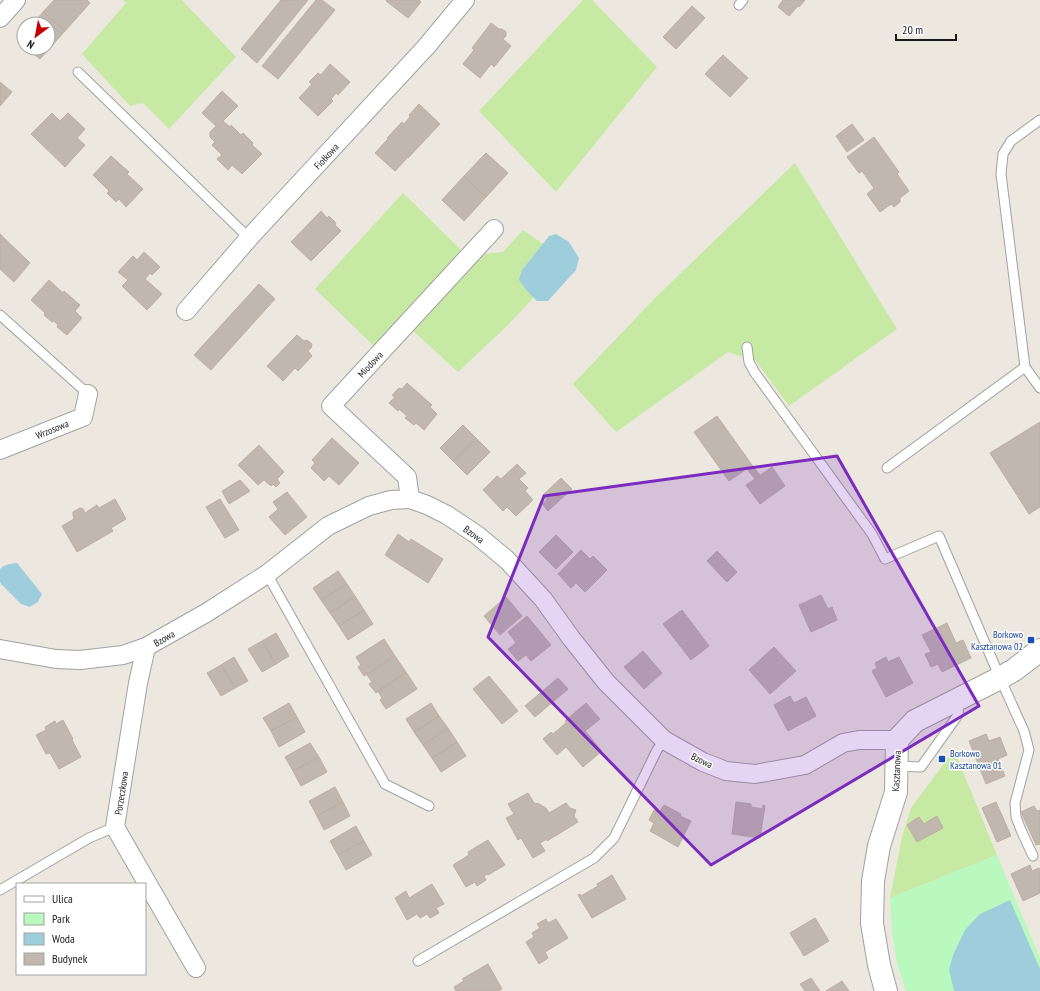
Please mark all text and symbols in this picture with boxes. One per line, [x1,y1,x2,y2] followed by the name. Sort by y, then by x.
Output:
[16,16,56,56] north arrow
[896,16,956,42] scale bar
[902,22,923,37] text: 20 m
[24,37,37,52] text: N
[311,141,342,172] street label: Fiołkowa
[355,348,386,380] street label: Miodowa
[34,417,71,442] street label: Wrzosowa
[461,523,487,546] street label: Bzowa
[151,627,177,650] street label: Bzowa
[971,628,1023,653] place label: Borkowo Kasztanowa 02
[1026,635,1036,645] marker: Borkowo Kasztanowa 02
[950,747,1002,772] place label: Borkowo Kasztanowa 01
[689,750,715,771] street label: Bzowa
[889,750,904,792] street label: Kasztanowa
[937,754,947,764] marker: Borkowo Kasztanowa 01
[112,770,131,816] street label: Porzeczkowa
[16,883,146,975] legend
[52,891,73,906] text: Ulica
[52,911,70,926] text: Park
[52,931,75,946] text: Woda
[52,951,88,966] text: Budynek

